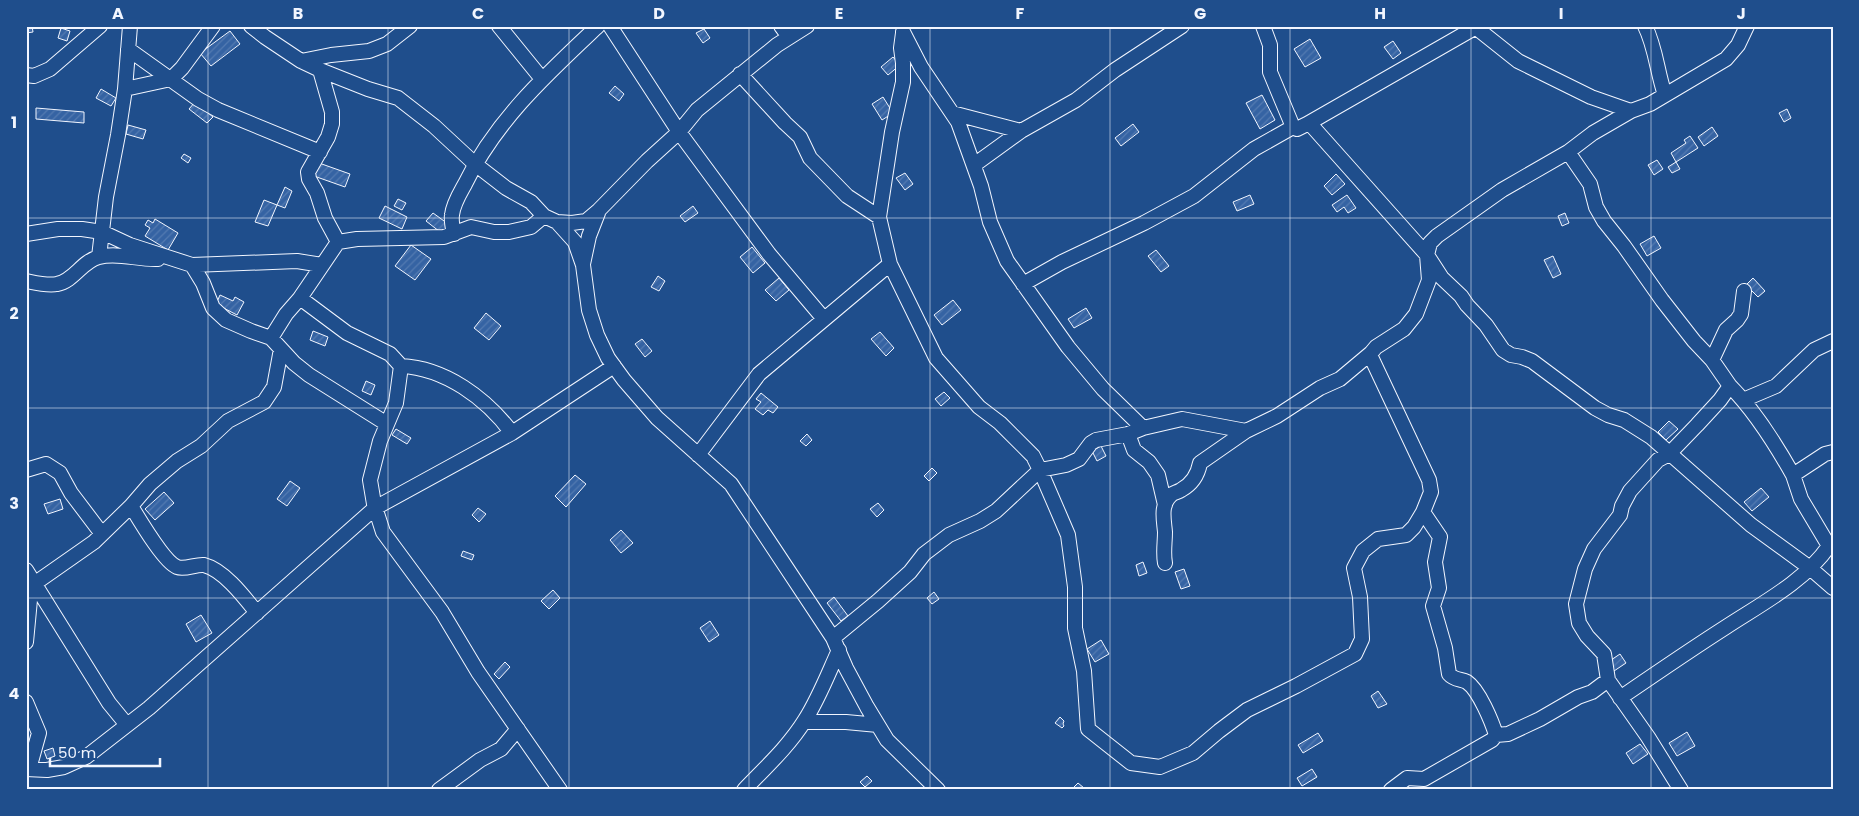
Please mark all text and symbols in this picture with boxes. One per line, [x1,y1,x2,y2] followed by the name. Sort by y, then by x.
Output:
[112,2,124,25] text: A
[293,2,303,25] text: B
[472,2,484,25] text: C
[653,2,665,25] text: D
[835,2,843,25] text: E
[1016,2,1025,25] text: F
[1194,2,1206,25] text: G
[1374,2,1386,25] text: H
[1559,2,1563,25] text: I
[1736,2,1746,25] text: J
[11,111,17,134] text: 1
[9,302,19,325] text: 2
[9,492,19,515] text: 3
[9,682,20,705] text: 4
[50,736,160,768] scale bar
[58,742,96,763] text: 50 m

